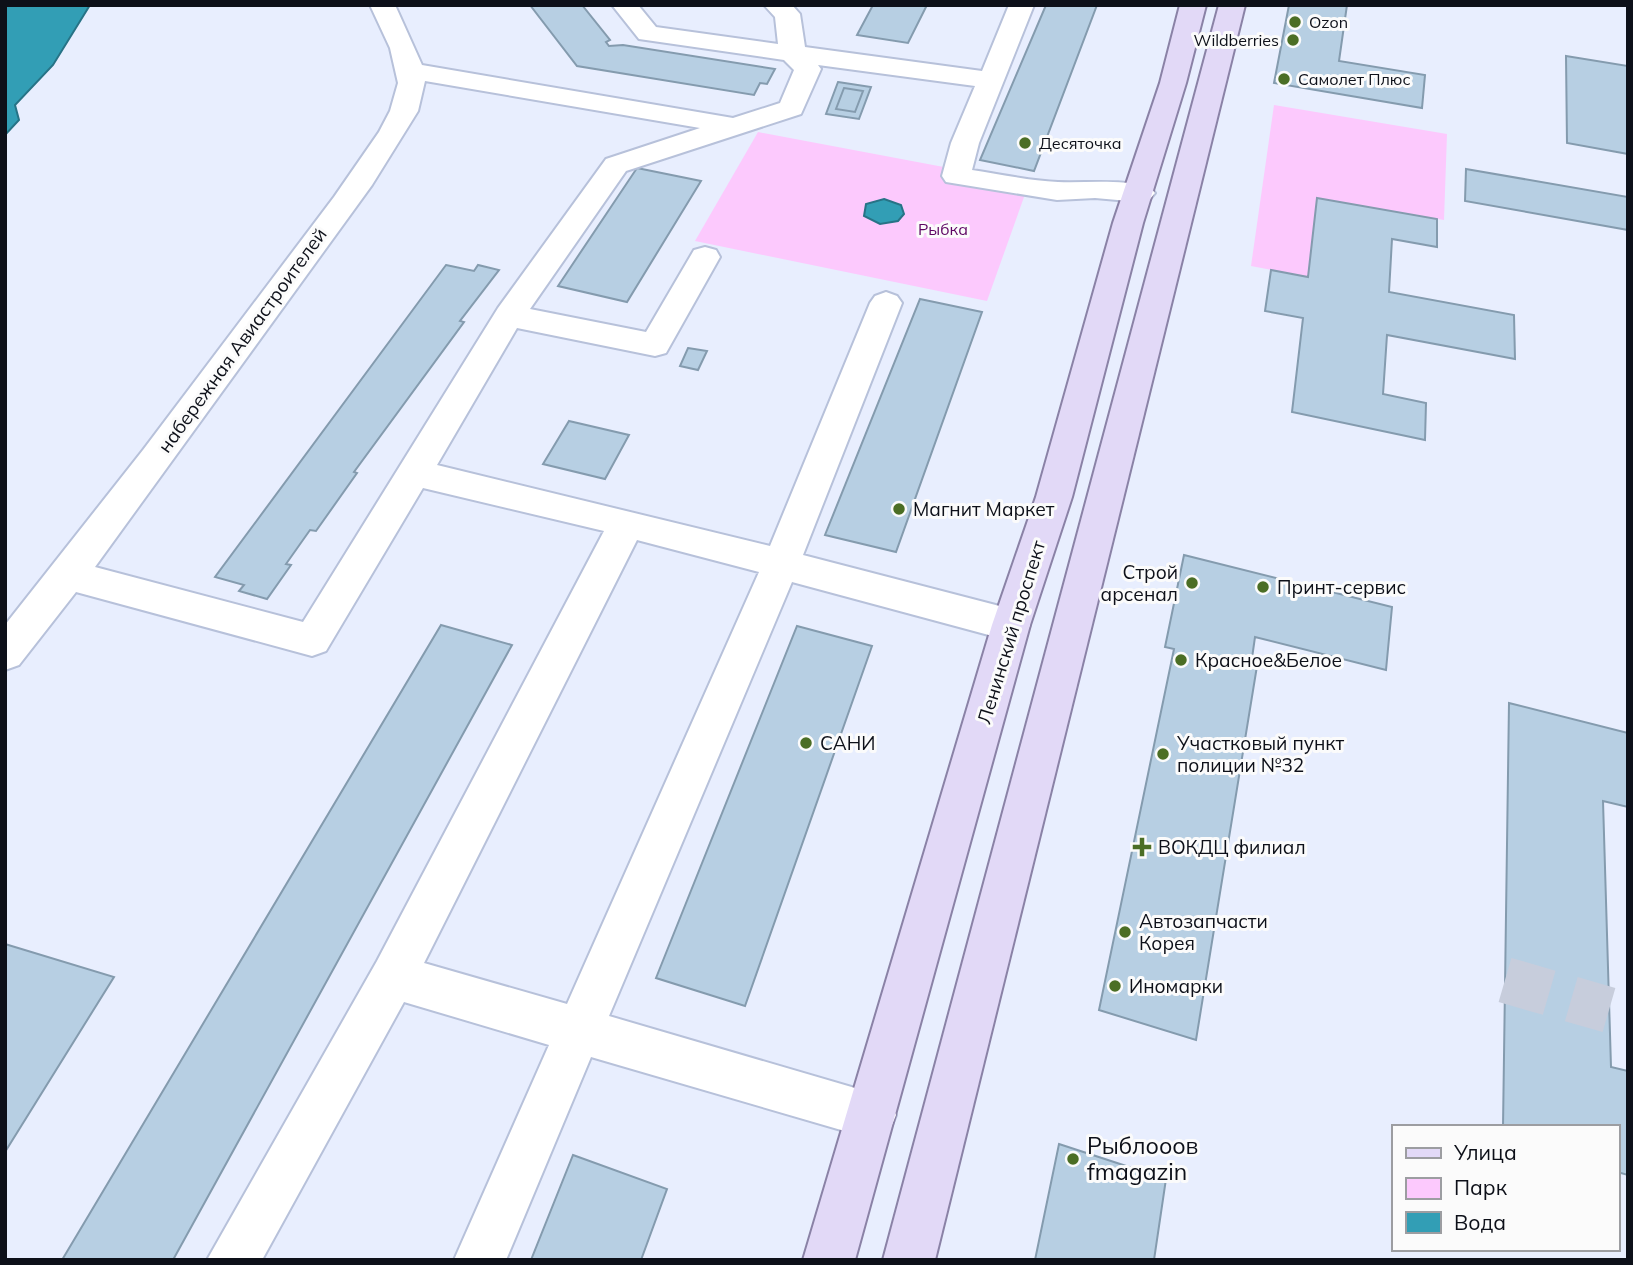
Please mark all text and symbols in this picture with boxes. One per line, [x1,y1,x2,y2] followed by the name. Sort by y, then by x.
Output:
[1309,12,1348,32] place label: Ozon
[1287,14,1303,30] marker: Ozon
[1194,30,1279,50] place label: Wildberries
[1285,32,1301,48] marker: Wildberries
[1298,69,1410,89] place label: Самолет Плюс
[1276,71,1292,87] marker: Самолет Плюс
[1039,133,1121,153] place label: Десяточка
[1017,135,1033,151] marker: Десяточка
[918,219,968,239] park label: Рыбка
[152,223,332,457] street label: набережная Авиастроителей
[913,497,1055,521] place label: Магнит Маркет
[891,501,907,517] marker: Магнит Маркет
[972,537,1050,727] street label: Ленинский проспект
[1101,560,1178,606] place label: Строй арсенал
[1184,575,1200,591] marker: Строй арсенал
[1277,575,1406,599] place label: Принт-сервис
[1255,579,1271,595] marker: Принт-сервис
[1195,648,1342,672] place label: Красное&Белое
[1173,652,1189,668] marker: Красное&Белое
[820,731,875,755] place label: САНИ
[1176,731,1345,777] place label: Участковый пункт полиции №32
[798,735,814,751] marker: САНИ
[1155,746,1171,762] marker: Участковый пункт полиции №32
[1158,835,1306,859] place label: ВОКДЦ филиал
[1132,837,1152,857] marker: ВОКДЦ филиал
[1139,909,1268,955] place label: Автозапчасти Корея
[1117,924,1133,940] marker: Автозапчасти Корея
[1129,974,1223,998] place label: Иномарки
[1107,978,1123,994] marker: Иномарки
[1392,1125,1619,1251] legend
[1087,1131,1198,1186] place label: Рыблооов fmagazin
[1453,1139,1517,1165] text: Улица
[1065,1151,1081,1167] marker: Рыблооов fmagazin
[1454,1174,1508,1200] text: Парк
[1454,1209,1506,1235] text: Вода

